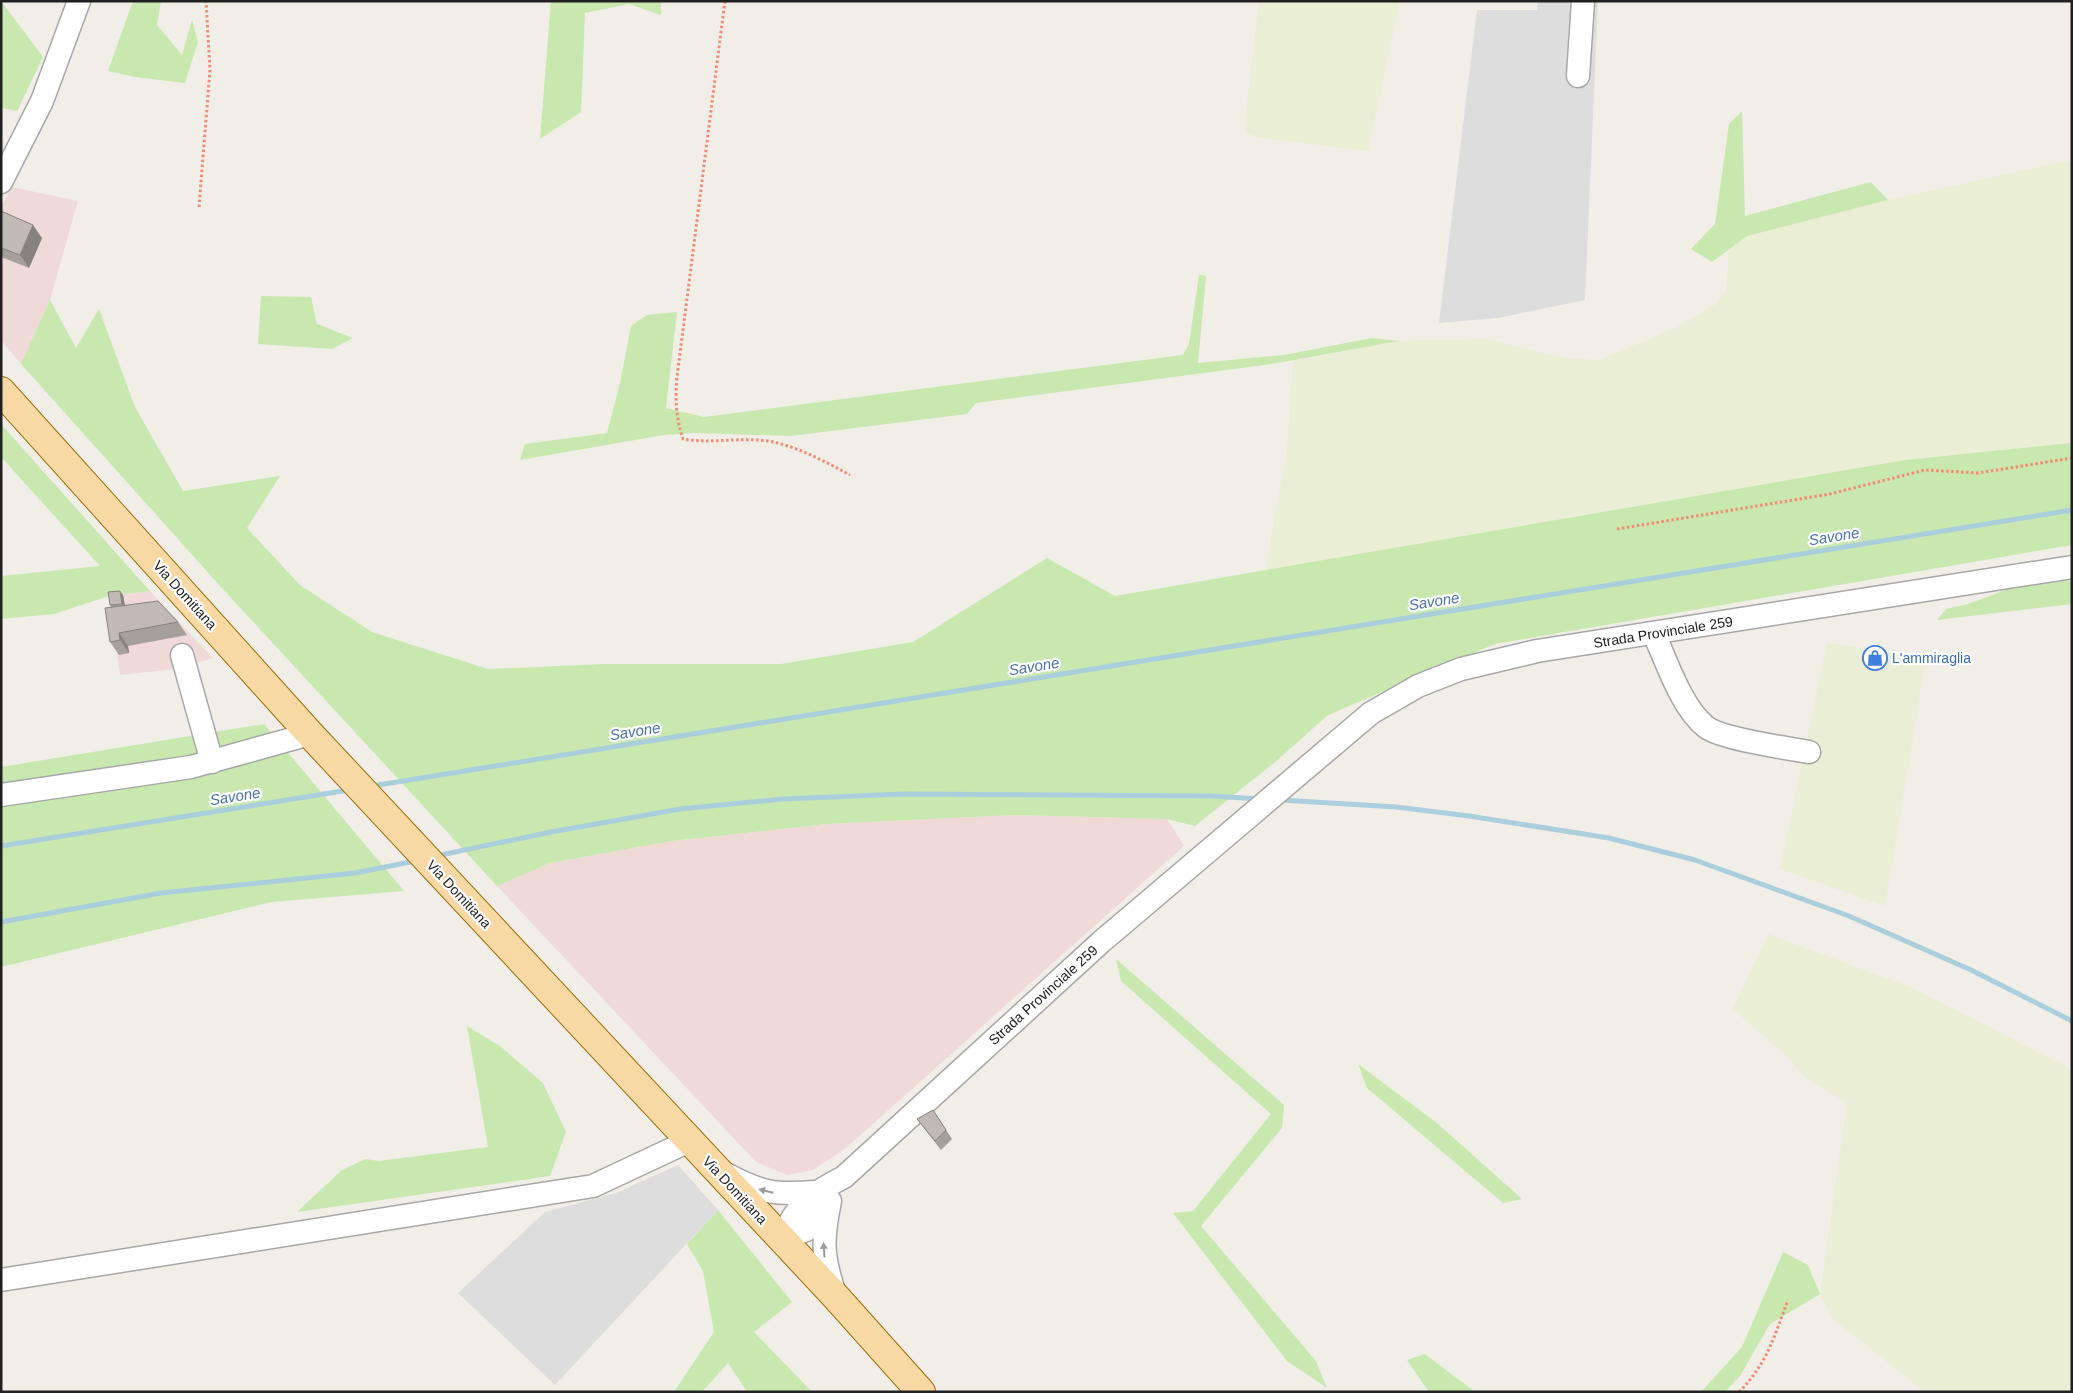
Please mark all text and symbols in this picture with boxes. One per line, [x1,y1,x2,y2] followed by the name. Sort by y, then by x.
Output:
[1808,524,1860,548] water label: Savone
[150,557,220,633] street label: Via Domitiana
[1408,589,1460,613] water label: Savone
[1592,613,1734,651] street label: Strada Provinciale 259
[1862,645,1888,671] shop icon: L'ammiraglia
[1892,650,1971,666] place label: L'ammiraglia
[1008,654,1060,678] water label: Savone
[609,719,661,743] water label: Savone
[209,784,261,808] water label: Savone
[424,857,495,931] street label: Via Domitiana
[985,942,1101,1048] street label: Strada Provinciale 259
[700,1153,771,1227] street label: Via Domitiana
[758,1187,773,1195] one-way arrow
[820,1242,828,1258] one-way arrow

